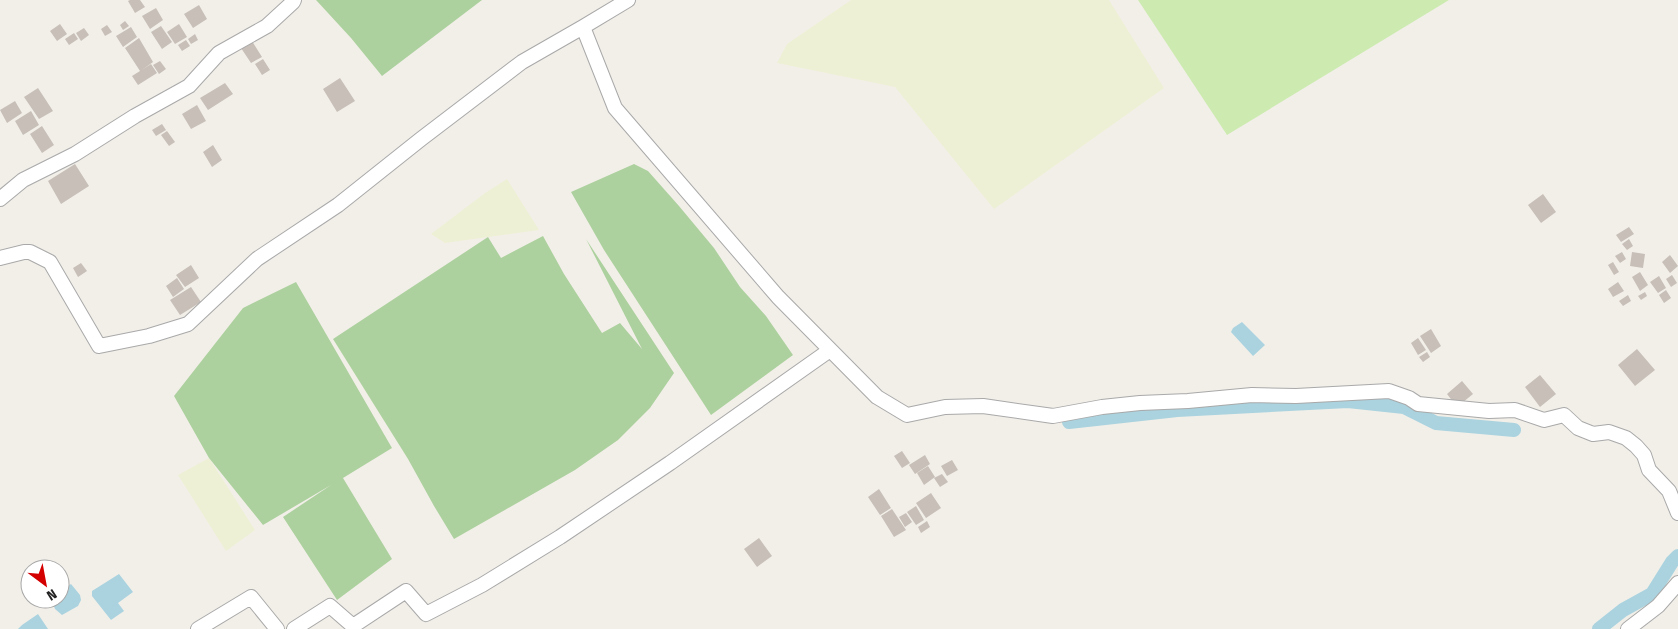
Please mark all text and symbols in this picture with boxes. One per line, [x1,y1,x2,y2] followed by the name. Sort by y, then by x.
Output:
[20,559,70,609] north arrow
[44,585,60,604] text: N

